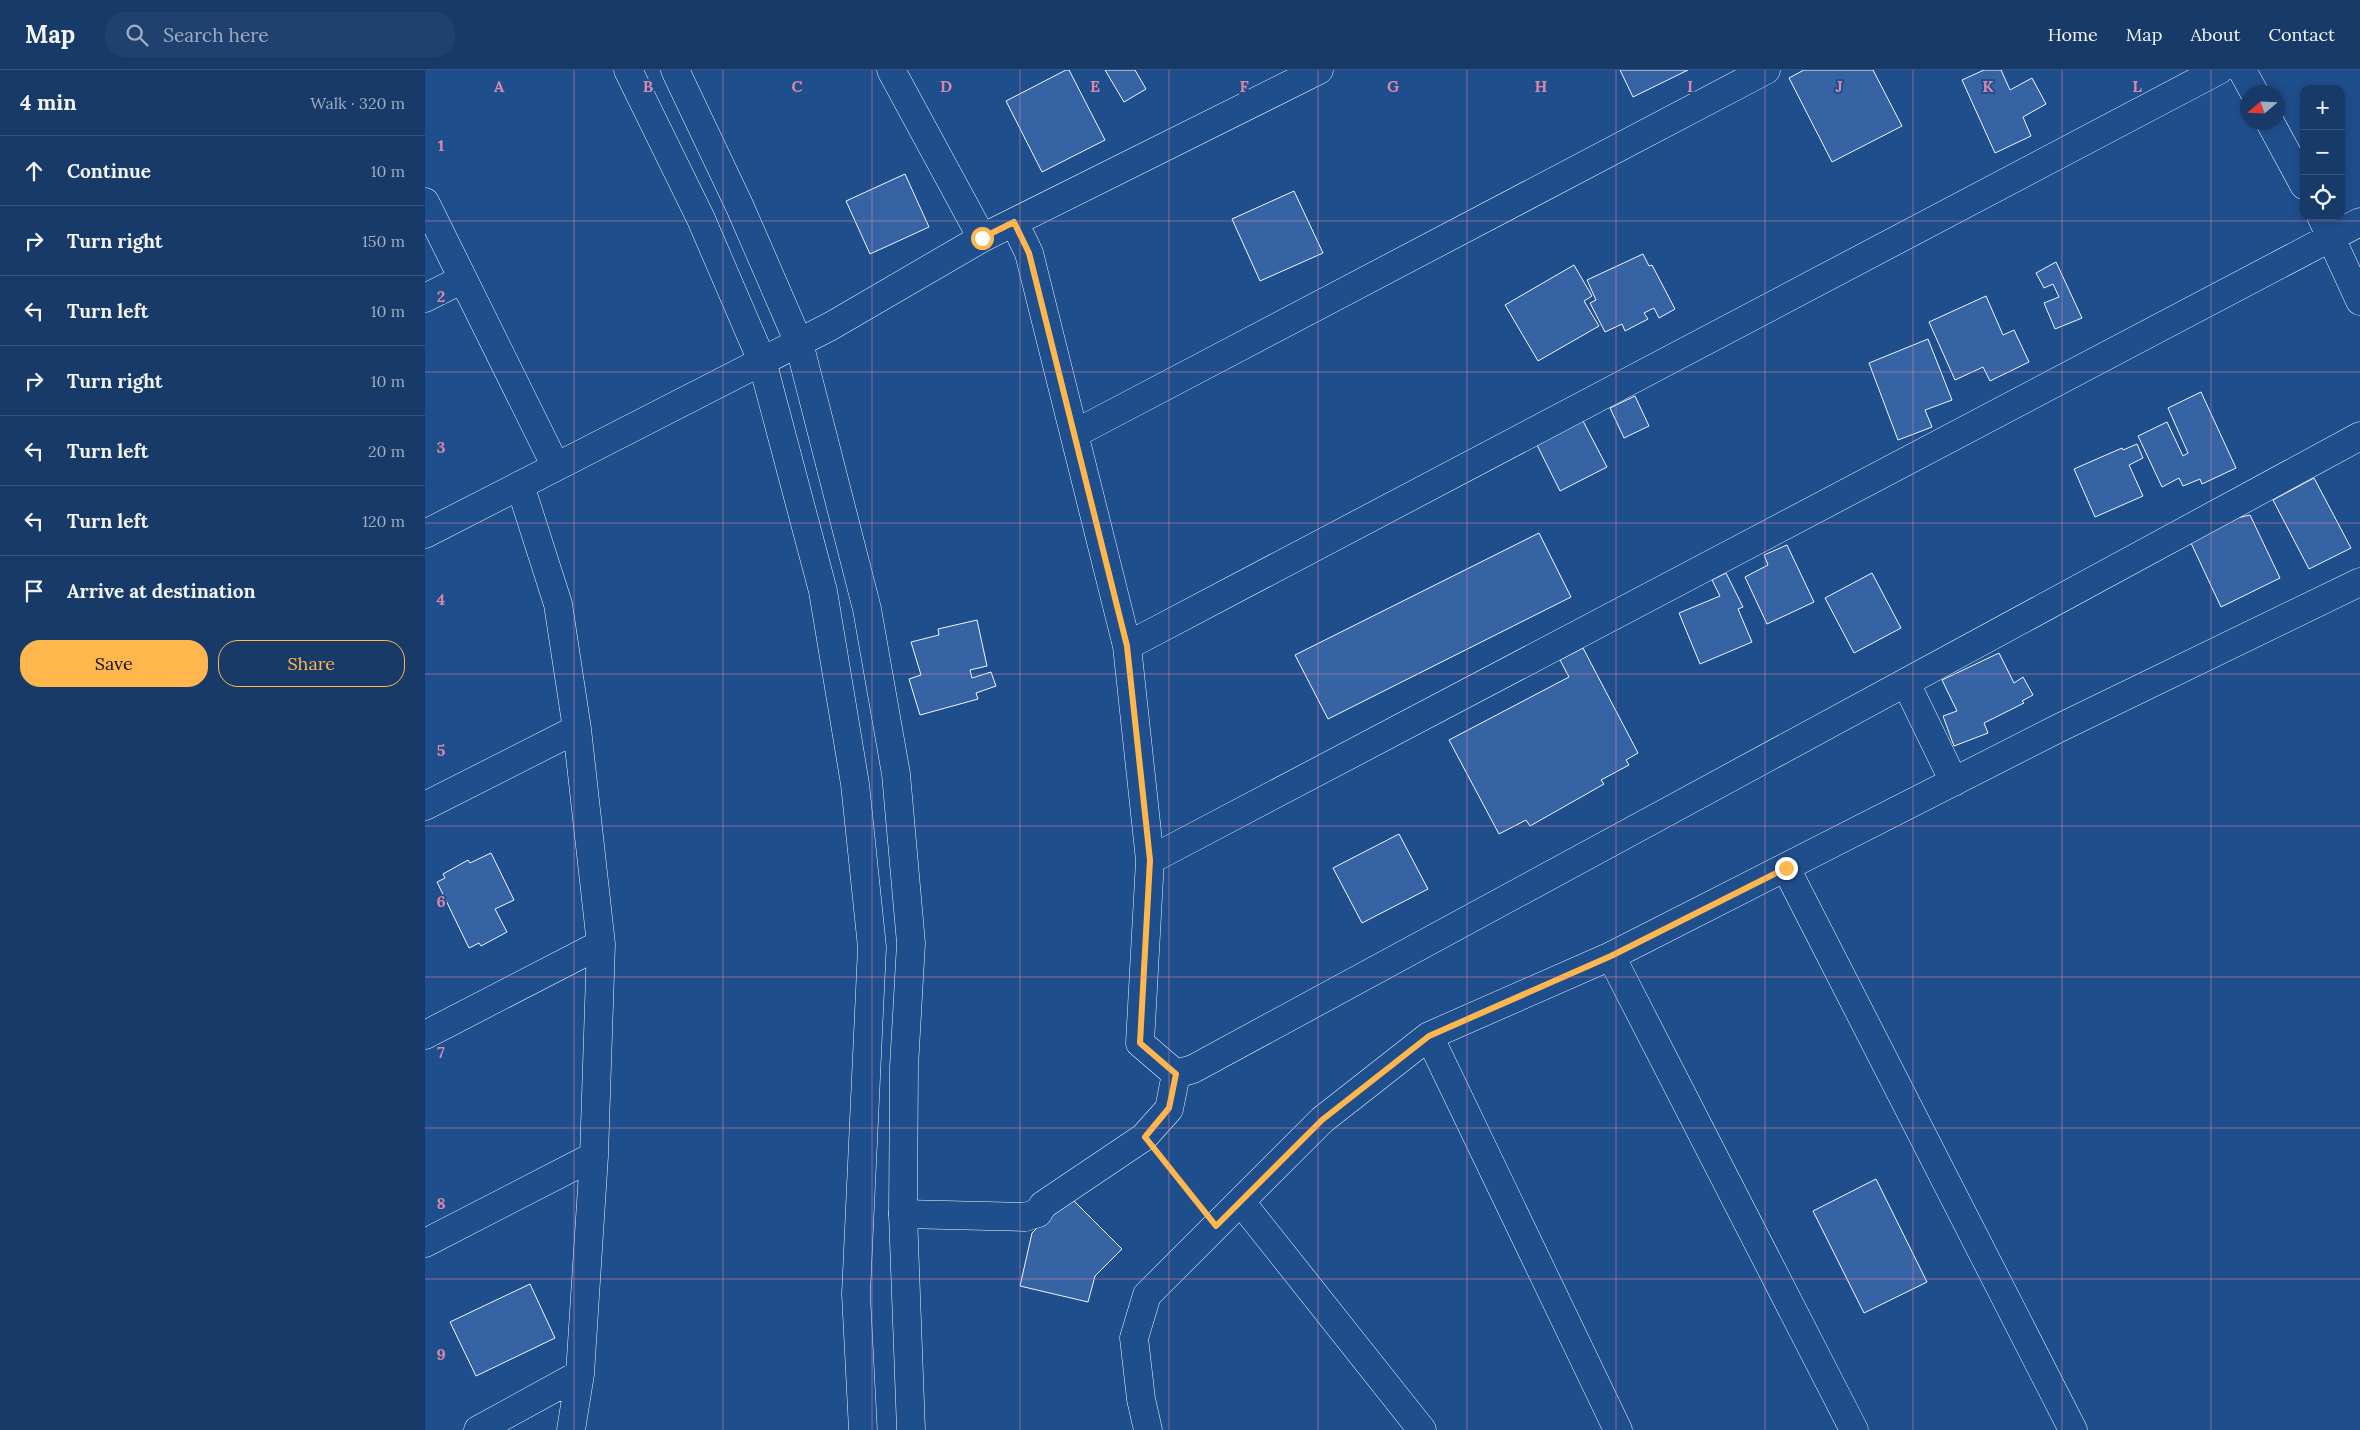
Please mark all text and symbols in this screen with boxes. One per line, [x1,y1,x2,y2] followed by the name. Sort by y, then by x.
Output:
[105,12,455,57] search box
[25,19,75,50] text: Map
[123,21,151,49] icon: search
[163,23,269,47] text: Search here
[2048,23,2098,46] text: Home
[2126,23,2162,46] text: Map
[2190,23,2240,46] text: About
[2268,23,2335,46] text: Contact
[494,76,505,96] text: A
[643,76,654,96] text: B
[791,76,803,96] text: C
[940,76,952,96] text: D
[1090,76,1100,96] text: E
[1239,76,1249,96] text: F
[1387,76,1399,96] text: G
[1535,76,1548,96] text: H
[1687,76,1693,96] text: I
[1835,76,1843,96] text: J
[1982,76,1994,96] text: K
[2132,76,2142,96] text: L
[2240,85,2285,130] north arrow
[2300,85,2345,220] map controls
[2300,85,2345,130] button: +
[20,89,77,116] text: 4 min
[310,93,405,113] text: Walk · 320 m
[2300,130,2345,175] button: −
[438,135,444,155] text: 1
[20,157,48,185] icon: ahead
[67,159,151,183] text: Continue
[371,161,405,181] text: 10 m
[2300,175,2345,220] button: locate
[20,227,48,255] icon: right
[971,227,994,250] route start
[67,229,163,253] text: Turn right
[362,231,405,251] text: 150 m
[437,286,445,306] text: 2
[20,297,48,325] icon: left
[67,299,148,323] text: Turn left
[371,301,405,321] text: 10 m
[20,367,48,395] icon: right
[67,369,163,393] text: Turn right
[371,371,405,391] text: 10 m
[20,437,48,465] icon: left
[437,437,446,457] text: 3
[67,439,148,463] text: Turn left
[368,441,405,461] text: 20 m
[20,507,48,535] icon: left
[67,509,148,533] text: Turn left
[362,511,405,531] text: 120 m
[20,577,48,605] icon: arrive
[67,579,256,603] text: Arrive at destination
[437,589,446,609] text: 4
[20,640,208,687] button: Save
[218,640,405,687] button: Share
[437,740,446,760] text: 5
[1775,857,1798,880] route end
[436,891,446,911] text: 6
[437,1042,445,1062] text: 7
[436,1193,446,1213] text: 8
[436,1344,446,1364] text: 9

